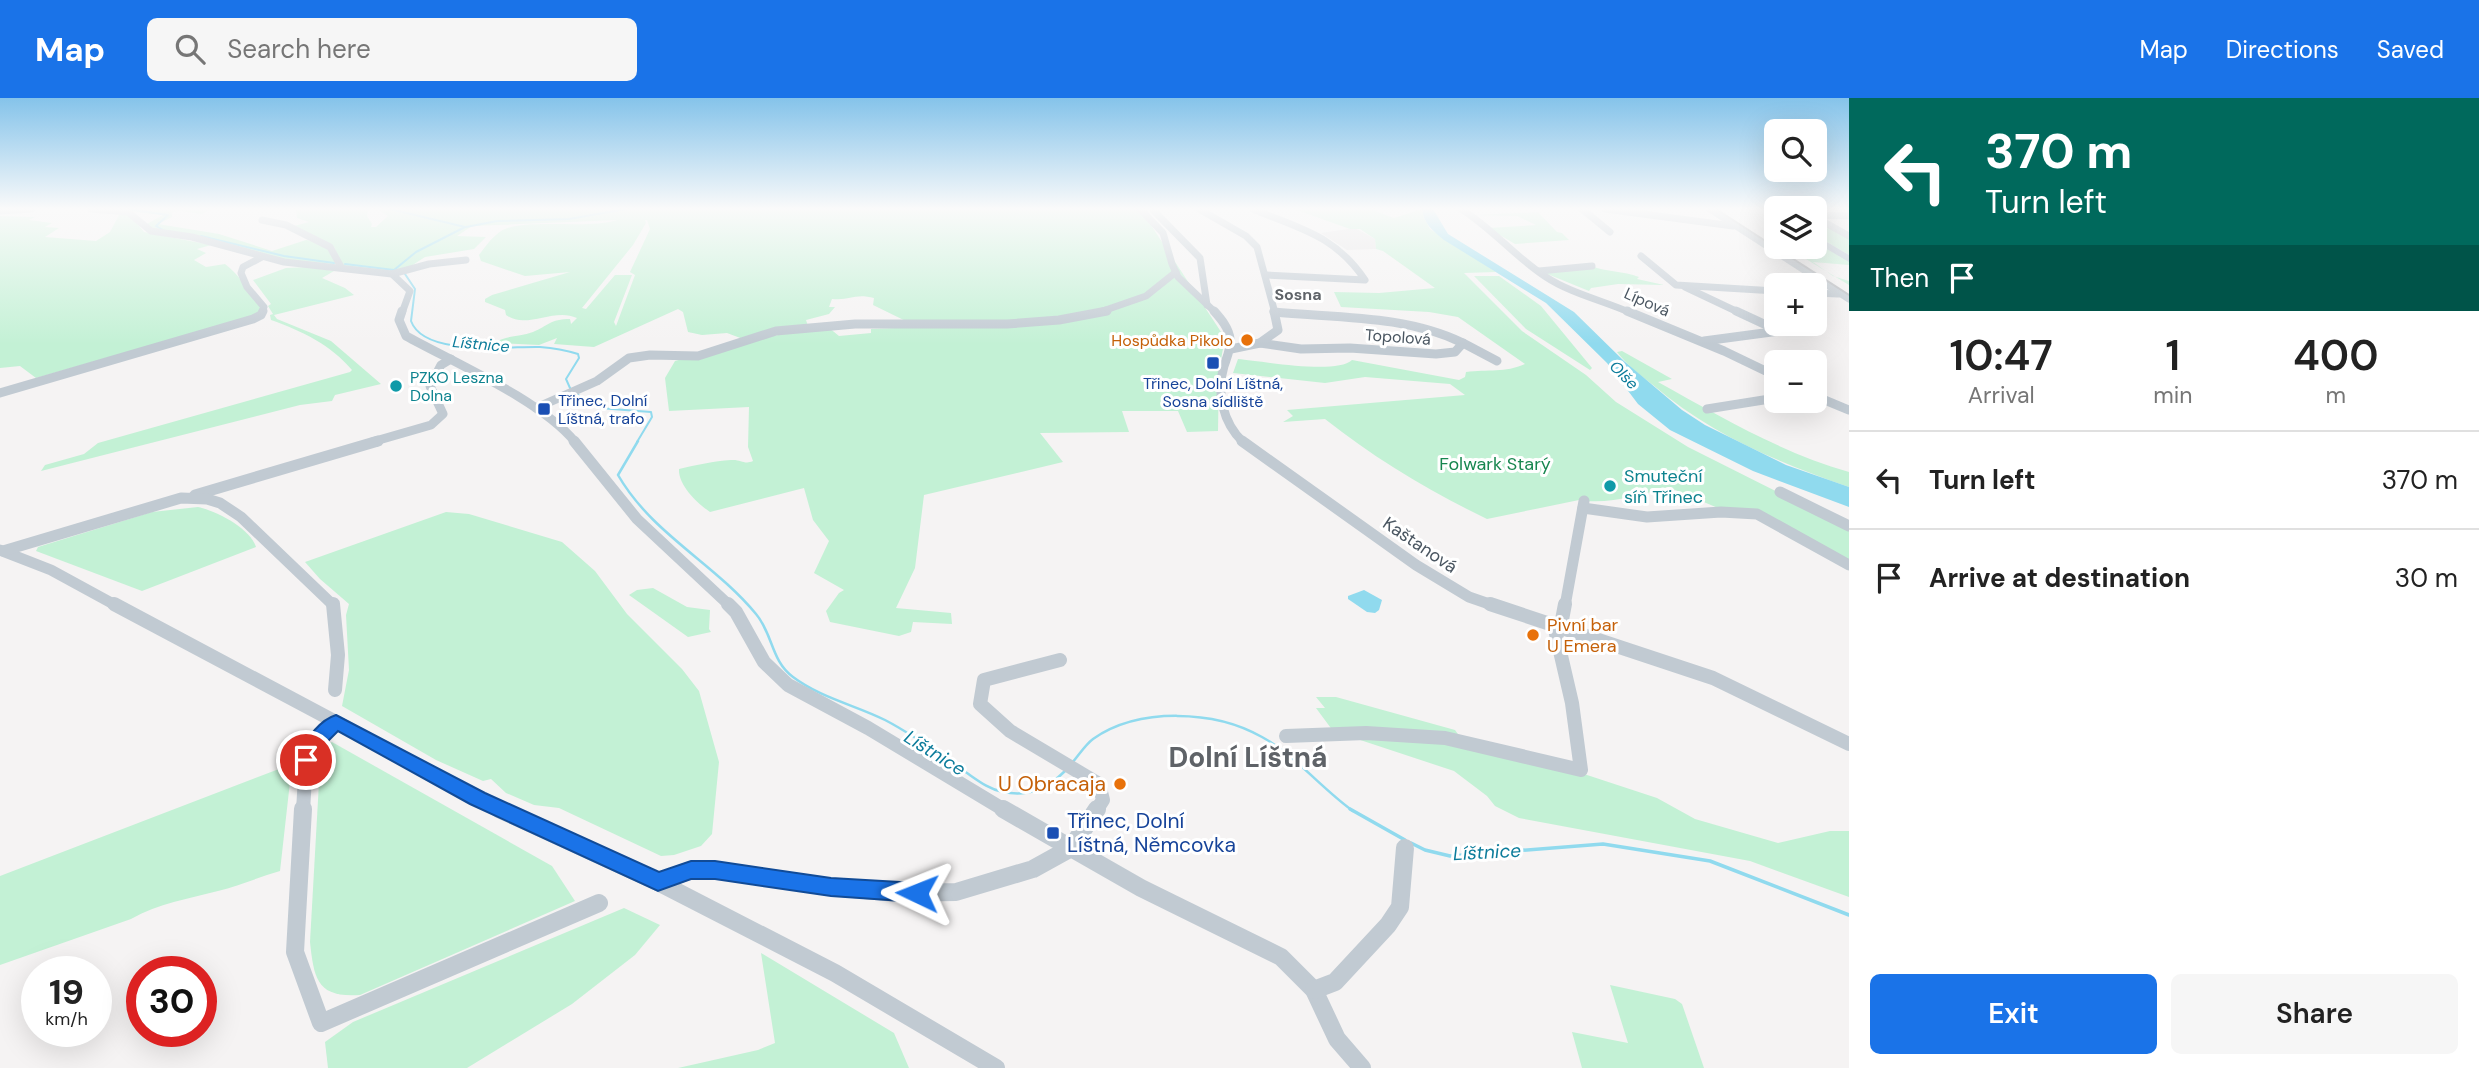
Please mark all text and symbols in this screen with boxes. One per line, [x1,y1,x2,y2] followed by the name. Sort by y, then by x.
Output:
[147,18,637,81] search box
[35,28,105,71] text: Map
[171,30,209,68] icon: search
[227,32,371,66] text: Search here
[2140,34,2188,65] text: Map
[2226,34,2339,65] text: Directions
[2377,34,2444,65] text: Saved
[1764,119,1827,413] map controls
[1764,119,1827,182] button: search
[1985,119,2132,183] text: 370 m
[1870,126,1961,217] icon: left
[1985,181,2107,223] text: Turn left
[1764,196,1827,259] button: layers
[1943,259,1981,297] icon: arrive
[1870,261,1929,295] text: Then
[1764,273,1827,336] button: +
[1621,283,1673,321] street label: Lípová
[1274,284,1322,305] district label: Sosna
[1364,324,1432,350] street label: Topolová
[1950,328,2053,383] text: 10:47
[2166,328,2180,383] text: 1
[2293,328,2378,383] text: 400
[1111,330,1233,351] place label: Hospůdka Pikolo
[451,331,511,357] water label: Líštnice
[1239,332,1255,348] marker: Hospůdka Pikolo
[1764,350,1827,413] button: −
[1205,355,1221,371] marker: Třinec, Dolní Líštná, Sosna sídliště
[1605,356,1643,394] water label: Olše
[410,367,503,406] place label: PZKO Leszna Dolna
[1143,373,1283,412] place label: Třinec, Dolní Líštná, Sosna sídliště
[388,378,404,394] marker: PZKO Leszna Dolna
[1968,380,2035,410] text: Arrival
[2153,380,2193,410] text: min
[2326,380,2346,410] text: m
[558,390,648,429] place label: Třinec, Dolní Líštná, trafo
[536,401,552,417] marker: Třinec, Dolní Líštná, trafo
[1439,452,1551,476] park label: Folwark Starý
[1870,461,1908,499] icon: left
[1929,463,2036,497] text: Turn left
[2382,463,2458,497] text: 370 m
[1624,464,1703,509] place label: Smuteční síň Třinec
[1602,478,1618,494] marker: Smuteční síň Třinec
[1378,511,1462,579] street label: Kaštanová
[1870,559,1908,597] icon: arrive
[1929,561,2190,595] text: Arrive at destination
[2395,561,2458,595] text: 30 m
[1547,613,1618,658] place label: Pivní bar U Emera
[1525,627,1541,643] marker: Pivní bar U Emera
[899,724,971,782] water label: Líštnice
[276,730,336,790] pin
[1168,739,1328,776] district label: Dolní Líštná
[287,741,325,779] icon: arrive
[998,770,1106,798] place label: U Obracaja
[1112,776,1128,792] marker: U Obracaja
[1067,807,1236,859] place label: Třinec, Dolní Líštná, Němcovka
[1045,825,1061,841] marker: Třinec, Dolní Líštná, Němcovka
[1452,838,1522,866] water label: Líštnice
[880,856,954,930] position arrow
[126,956,217,1047] speed limit sign: 30
[49,969,84,1015] text: 19
[1870,974,2157,1054] button: Exit
[2171,974,2458,1054] button: Share
[45,1007,88,1031] text: km/h

